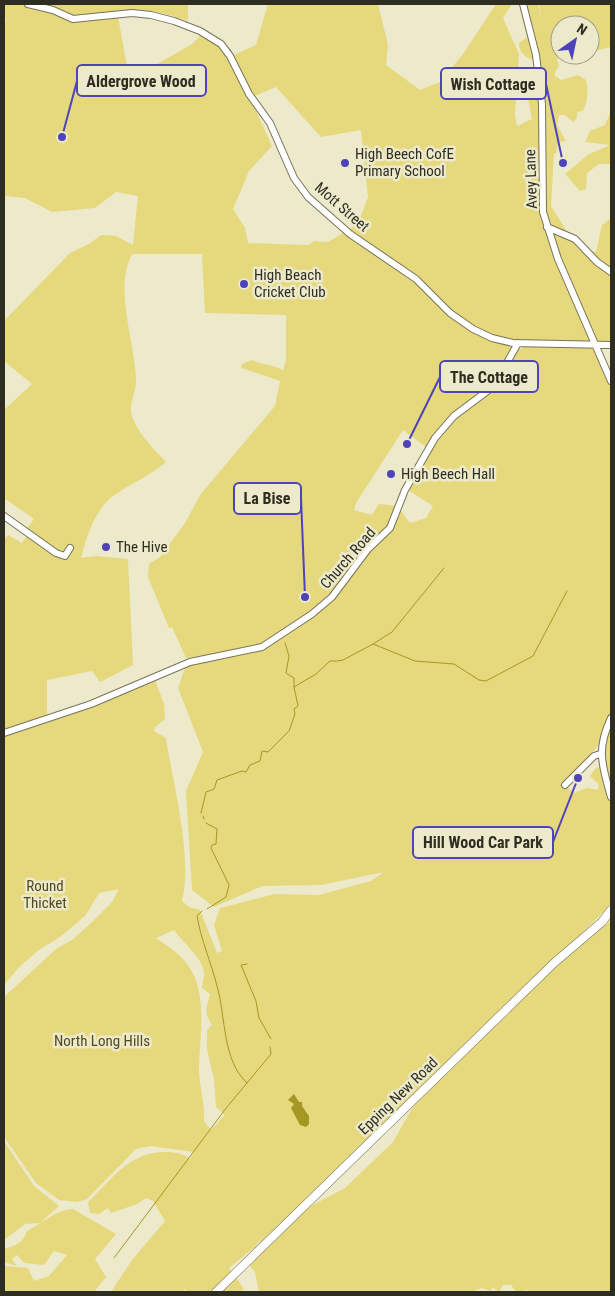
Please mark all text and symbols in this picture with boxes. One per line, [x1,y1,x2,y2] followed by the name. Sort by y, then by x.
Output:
[550,15,600,65] north arrow
[574,20,590,38] text: N
[77,65,206,96] callout: Aldergrove Wood
[441,68,546,99] callout: Wish Cottage
[86,72,196,91] text: Aldergrove Wood
[451,75,536,94] text: Wish Cottage
[355,145,454,180] place label: High Beech CofE Primary School
[521,149,541,209] street label: Avey Lane
[339,157,351,169] marker: High Beech CofE Primary School
[311,178,373,236] street label: Mott Street
[254,266,326,301] place label: High Beach Cricket Club
[238,278,250,290] marker: High Beach Cricket Club
[440,361,538,392] callout: The Cottage
[450,368,528,387] text: The Cottage
[401,465,495,483] place label: High Beech Hall
[385,468,397,480] marker: High Beech Hall
[234,483,301,514] callout: La Bise
[244,489,291,508] text: La Bise
[317,524,379,592] street label: Church Road
[116,538,168,556] place label: The Hive
[100,541,112,553] marker: The Hive
[413,827,553,858] callout: Hill Wood Car Park
[423,833,543,852] text: Hill Wood Car Park
[23,877,67,912] park label: Round Thicket
[54,1032,150,1050] park label: North Long Hills
[355,1054,441,1138] street label: Epping New Road

